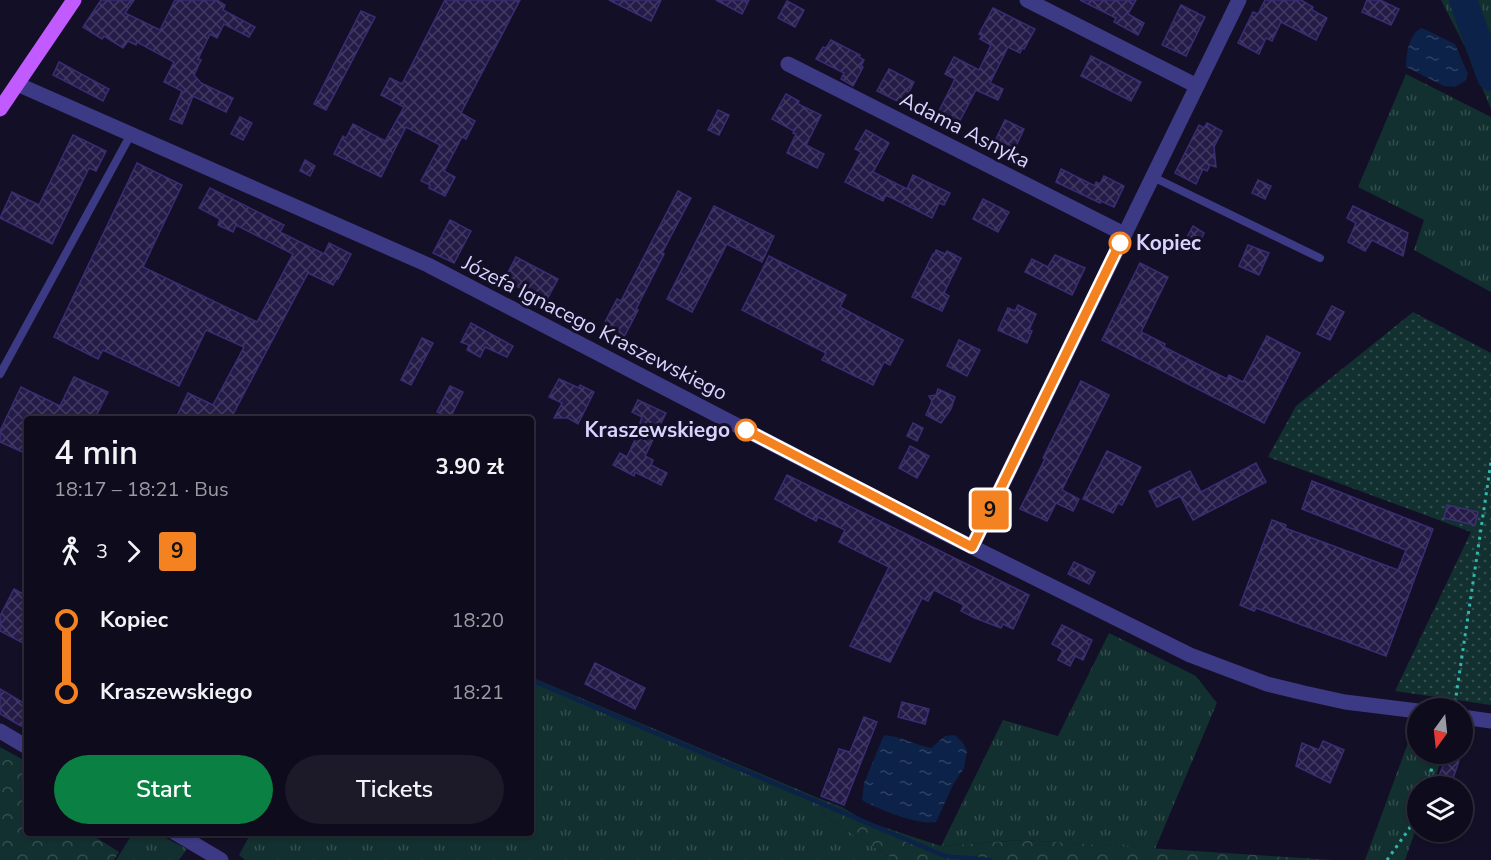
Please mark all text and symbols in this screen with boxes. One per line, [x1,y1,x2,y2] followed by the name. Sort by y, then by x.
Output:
[895,85,1035,175] street label: Adama Asnyka
[1136,229,1201,257] place label: Kopiec
[1109,232,1131,254] marker: Kopiec
[457,248,732,407] street label: Józefa Ignacego Kraszewskiego
[585,416,730,444] place label: Kraszewskiego
[735,419,757,441] marker: Kraszewskiego
[54,431,138,476] text: 4 min
[436,452,504,482] text: 3.90 zł
[54,476,229,503] text: 18:17 – 18:21 · Bus
[970,490,1010,530] line badge: 9
[984,496,996,524] text: 9
[54,535,87,568] icon: walk
[117,535,150,568] icon: forward
[171,537,184,565] text: 9
[96,538,108,565] text: 3
[100,605,168,635] text: Kopiec
[451,607,504,634] text: 18:20
[100,677,252,707] text: Kraszewskiego
[451,679,504,706] text: 18:21
[1407,698,1473,764] north arrow
[1407,698,1473,842] map controls
[54,755,273,824] button: Start
[285,755,504,824] button: Tickets
[1407,776,1473,842] button: layers

